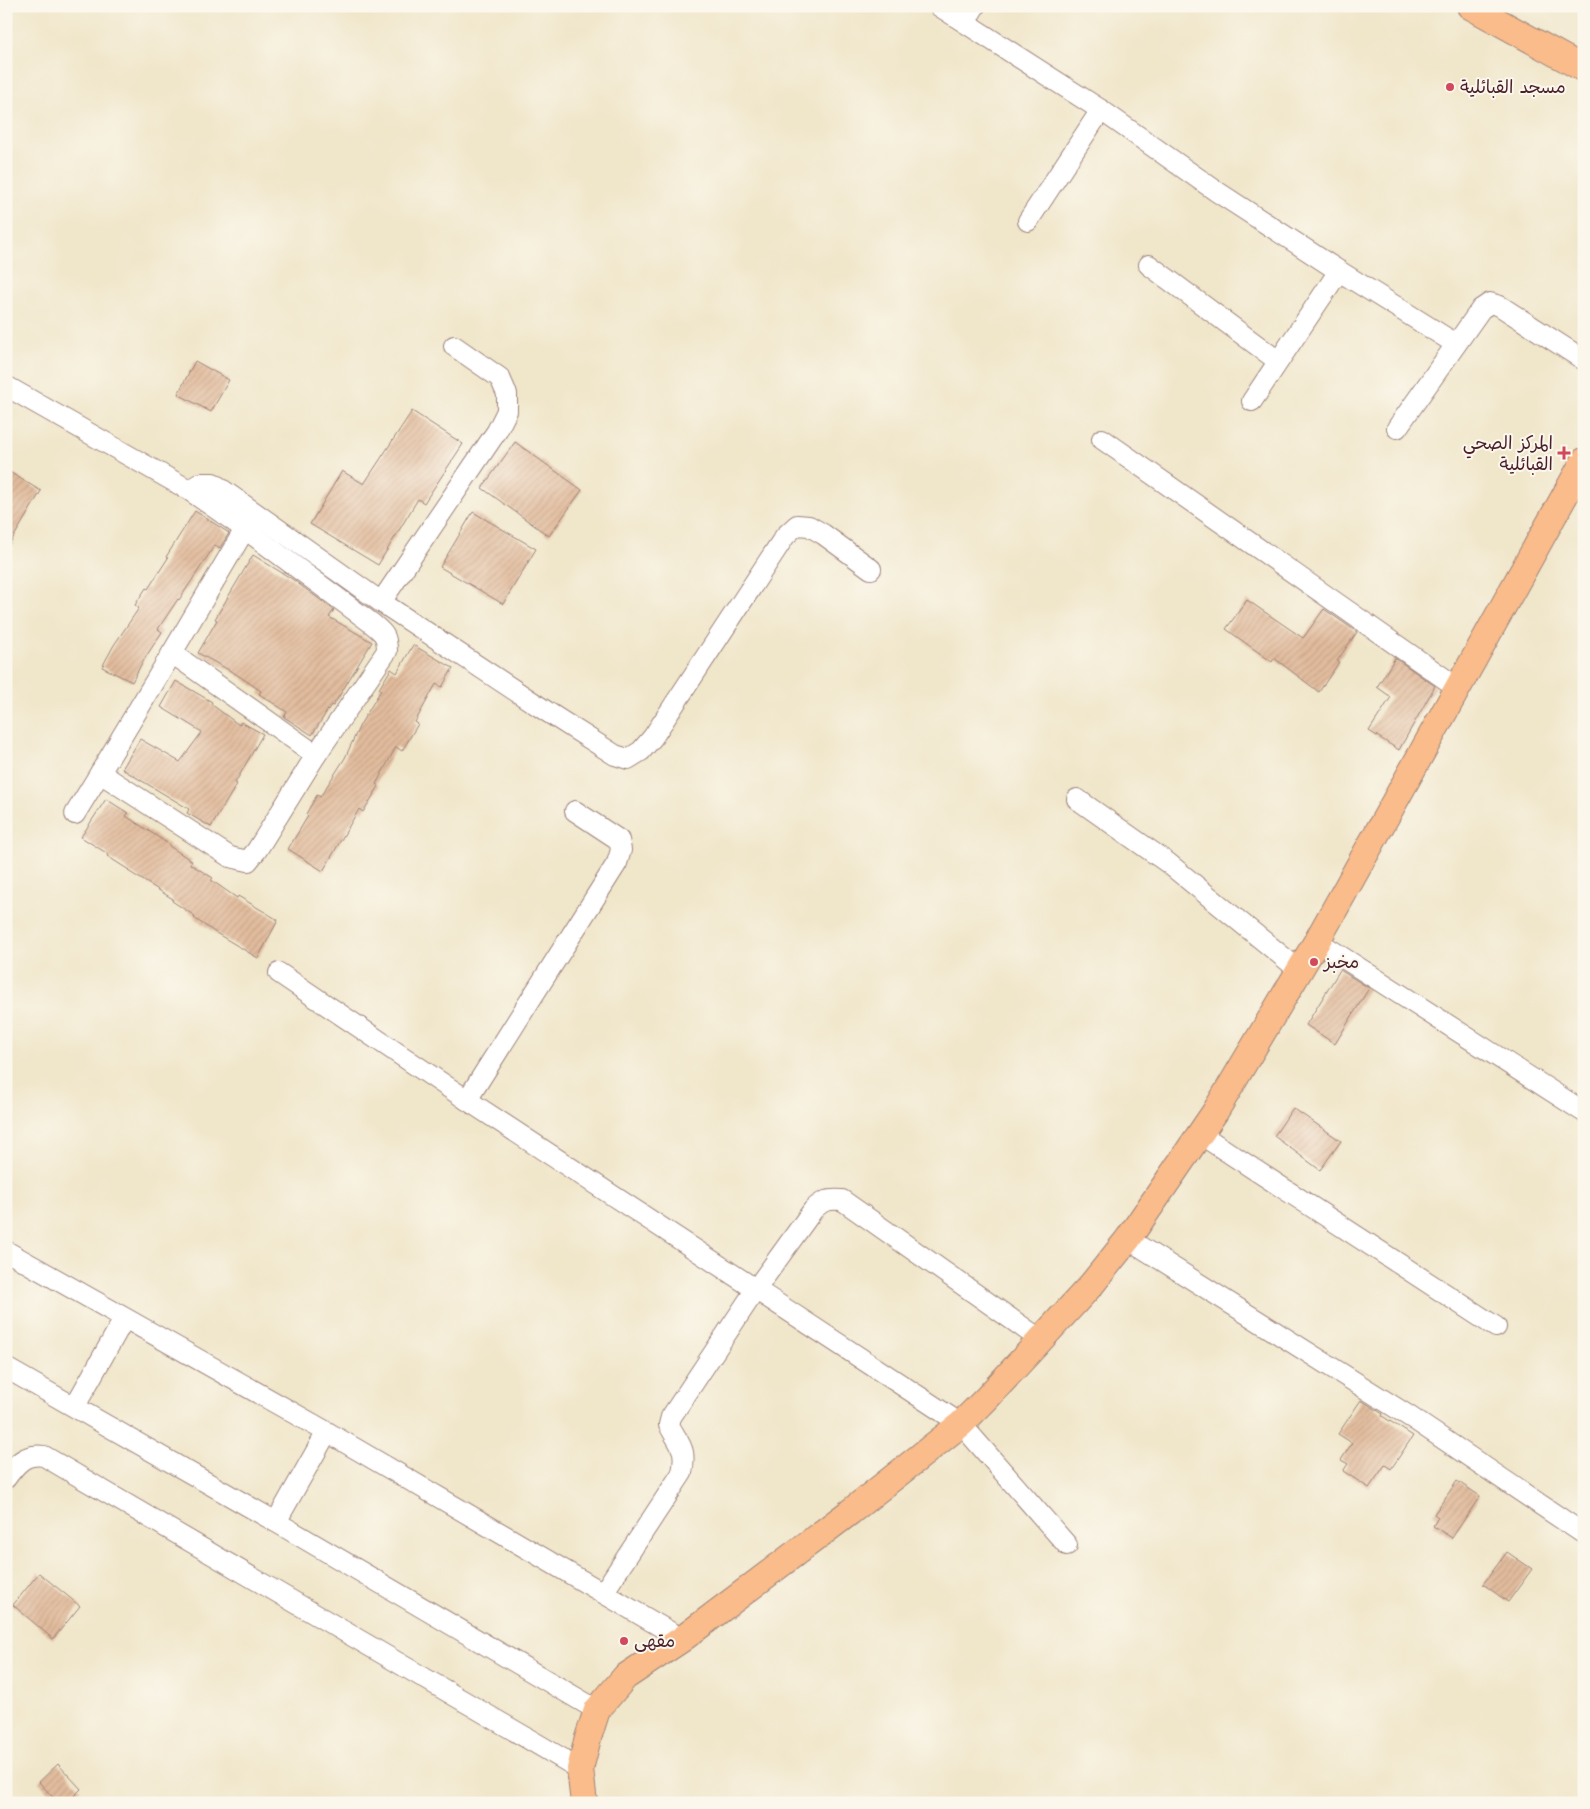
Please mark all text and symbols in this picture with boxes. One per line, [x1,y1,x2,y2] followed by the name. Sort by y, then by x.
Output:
[1460,77,1566,98] place label: مسجد القبائلية
[1444,81,1456,93] marker: مسجد القبائلية
[1463,433,1553,475] place label: المركز الصحي القبائلية
[1557,446,1571,460] marker: المركز الصحي القبائلية
[1322,952,1359,973] place label: مخبز
[1308,956,1320,968] marker: مخبز
[634,1631,675,1652] place label: مقهى
[618,1635,630,1647] marker: مقهى

